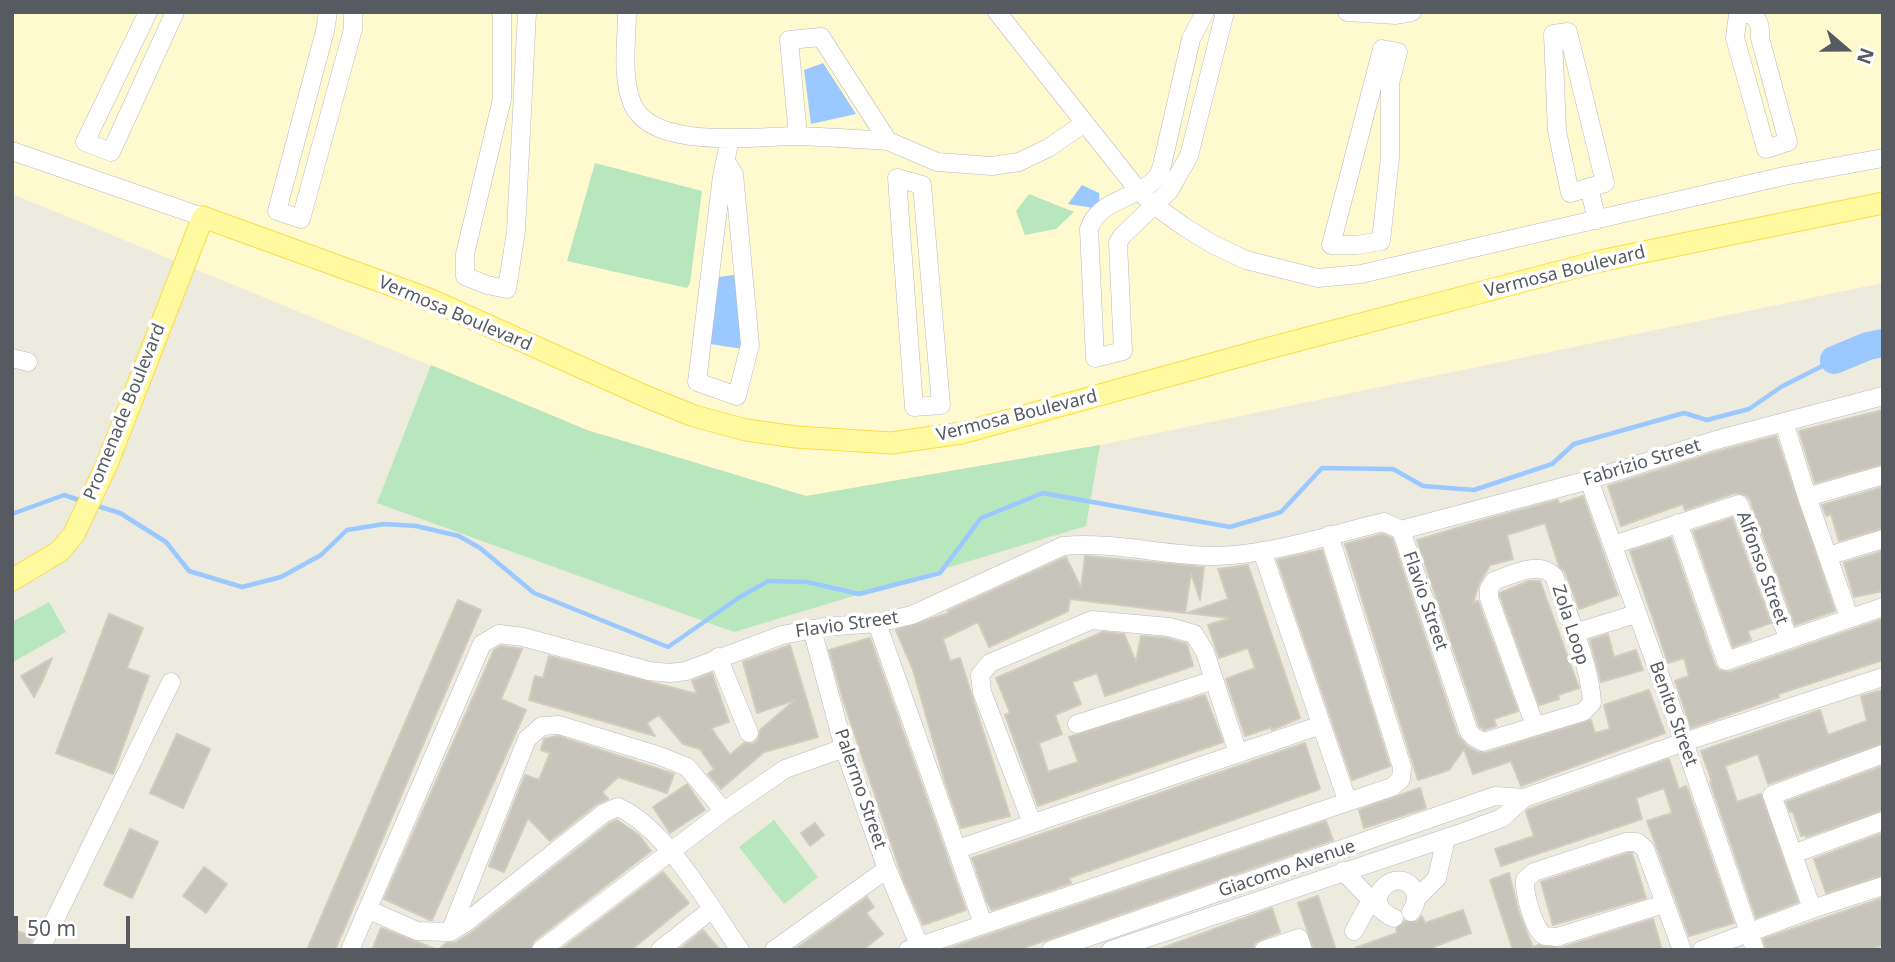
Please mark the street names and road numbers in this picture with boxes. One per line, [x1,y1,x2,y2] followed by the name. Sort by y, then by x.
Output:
[1482,242,1648,302] street label: Vermosa Boulevard
[375,272,535,356] street label: Vermosa Boulevard
[80,321,170,503] street label: Promenade Boulevard
[934,386,1100,446] street label: Vermosa Boulevard
[1581,435,1703,491] street label: Fabrizio Street
[1732,508,1792,628] street label: Alfonso Street
[1398,548,1452,654] street label: Flavio Street
[1547,582,1593,668] street label: Zola Loop
[794,607,900,643] street label: Flavio Street
[1644,659,1702,769] street label: Benito Street
[829,726,891,852] street label: Palermo Street
[1216,836,1358,902] street label: Giacomo Avenue

